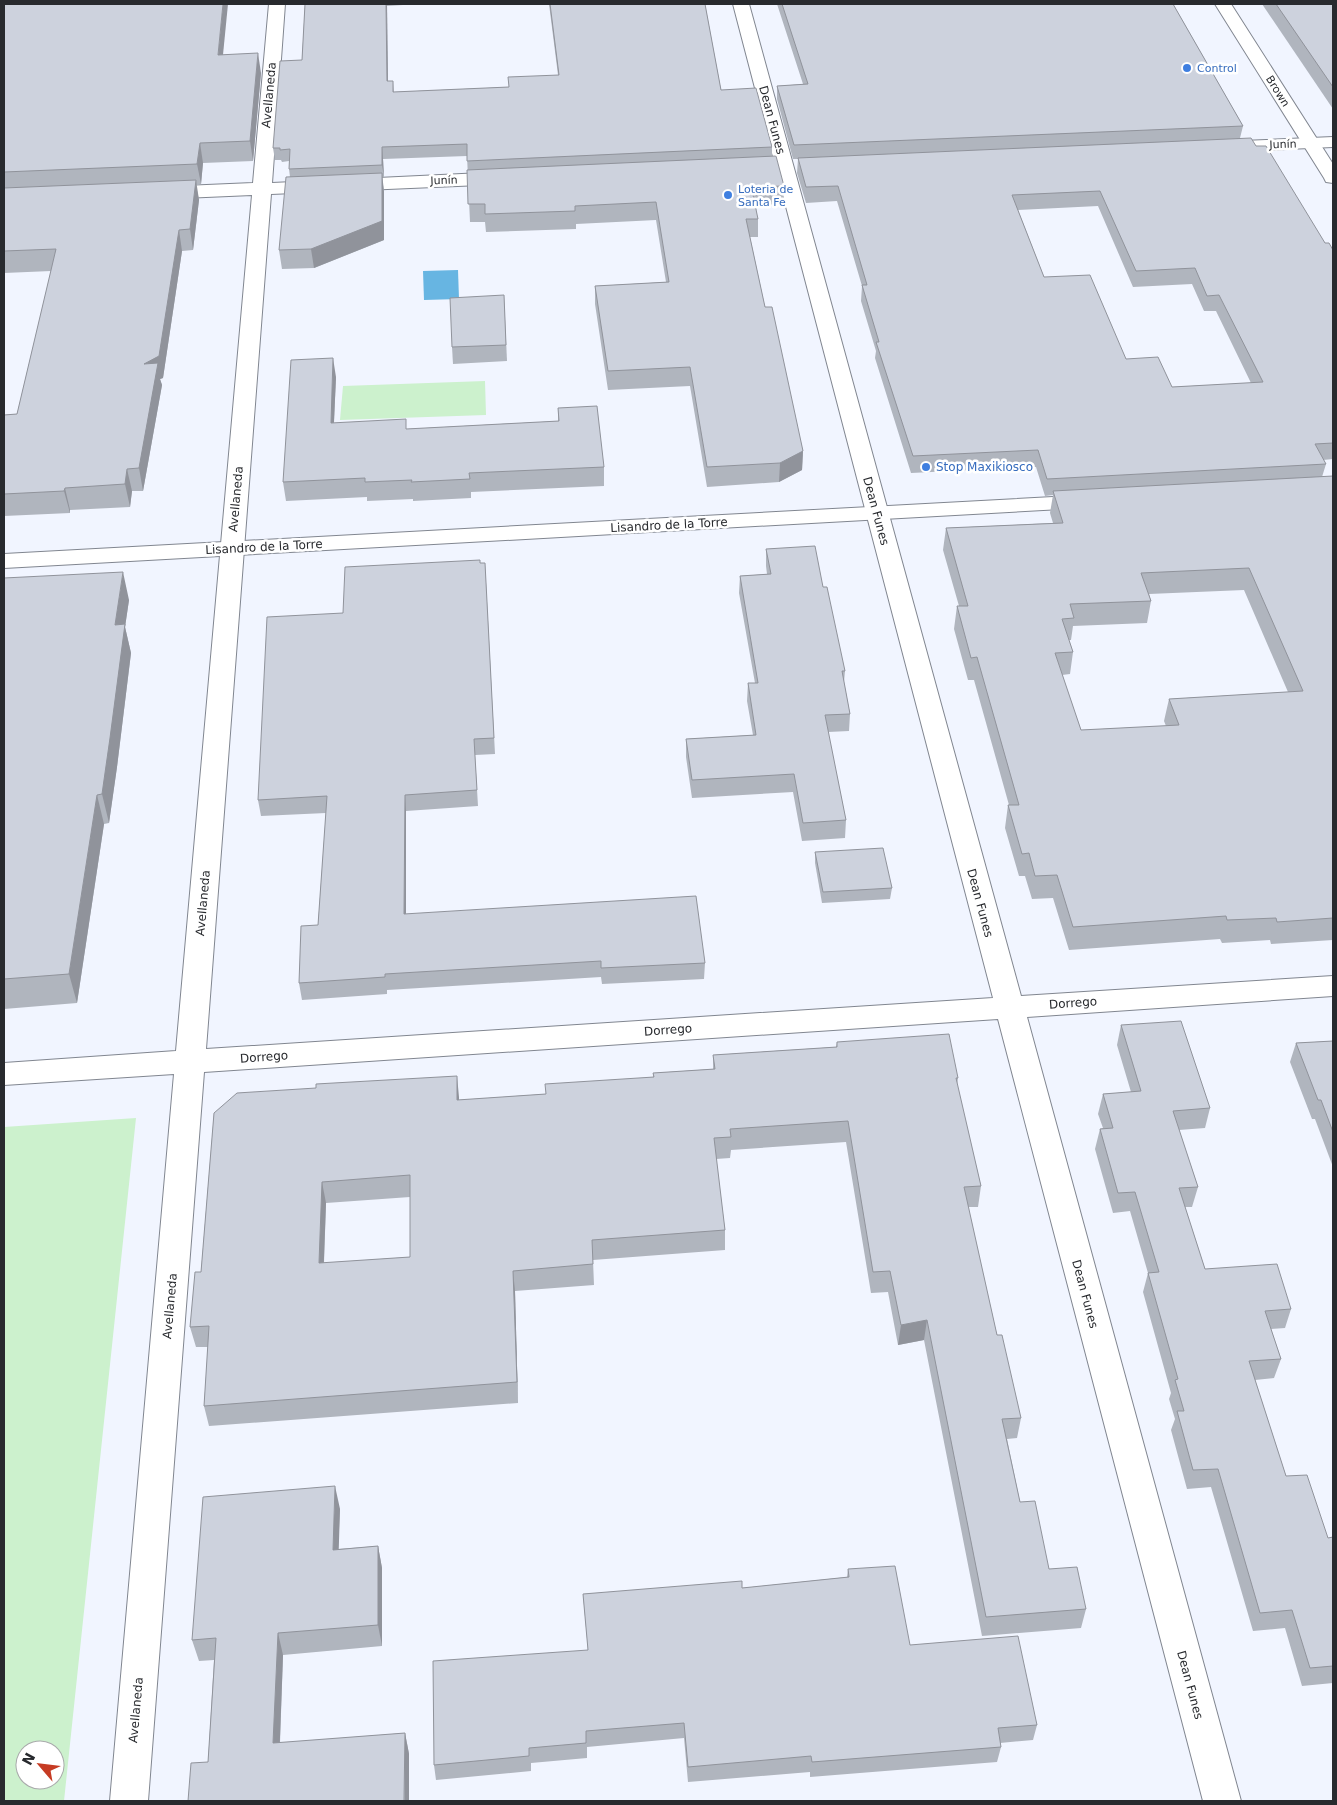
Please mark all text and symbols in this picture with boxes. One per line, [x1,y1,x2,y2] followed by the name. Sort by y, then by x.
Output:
[259,62,279,128] street label: Avellaneda
[1181,62,1193,74] marker: Control
[1197,62,1237,75] place label: Control
[1263,73,1292,109] street label: Brown
[756,84,788,156] street label: Dean Funes
[1268,138,1297,152] street label: Junín
[429,174,458,188] street label: Junín
[738,183,794,209] place label: Loteria de Santa Fe
[722,189,734,201] marker: Loteria de Santa Fe
[936,460,1033,474] place label: Stop Maxikiosco
[920,461,932,473] marker: Stop Maxikiosco
[226,466,246,532] street label: Avellaneda
[860,475,892,547] street label: Dean Funes
[610,515,728,535] street label: Lisandro de la Torre
[205,537,323,557] street label: Lisandro de la Torre
[964,867,996,939] street label: Dean Funes
[193,870,213,936] street label: Avellaneda
[1048,994,1098,1012] street label: Dorrego
[643,1021,693,1039] street label: Dorrego
[239,1048,289,1066] street label: Dorrego
[1069,1258,1101,1330] street label: Dean Funes
[160,1273,180,1339] street label: Avellaneda
[1174,1649,1206,1721] street label: Dean Funes
[126,1677,146,1743] street label: Avellaneda
[15,1740,65,1790] north arrow
[19,1750,38,1768] text: N

